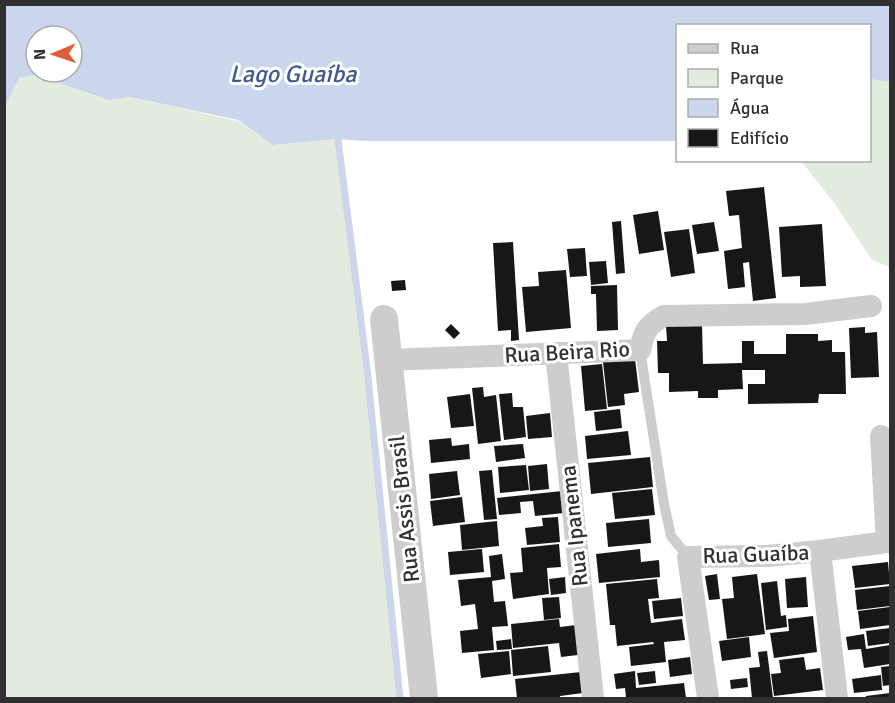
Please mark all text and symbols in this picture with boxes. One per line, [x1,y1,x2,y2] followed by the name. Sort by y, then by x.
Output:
[24,24,84,84] north arrow
[676,24,871,162] legend
[730,37,759,59] text: Rua
[30,49,50,60] text: N
[230,59,357,89] water label: Lago Guaíba
[730,67,784,89] text: Parque
[730,97,769,119] text: Água
[730,127,789,149] text: Edifício
[504,335,630,369] street label: Rua Beira Rio
[383,434,425,584] street label: Rua Assis Brasil
[554,464,594,588] street label: Rua Ipanema
[702,539,810,569] street label: Rua Guaíba

